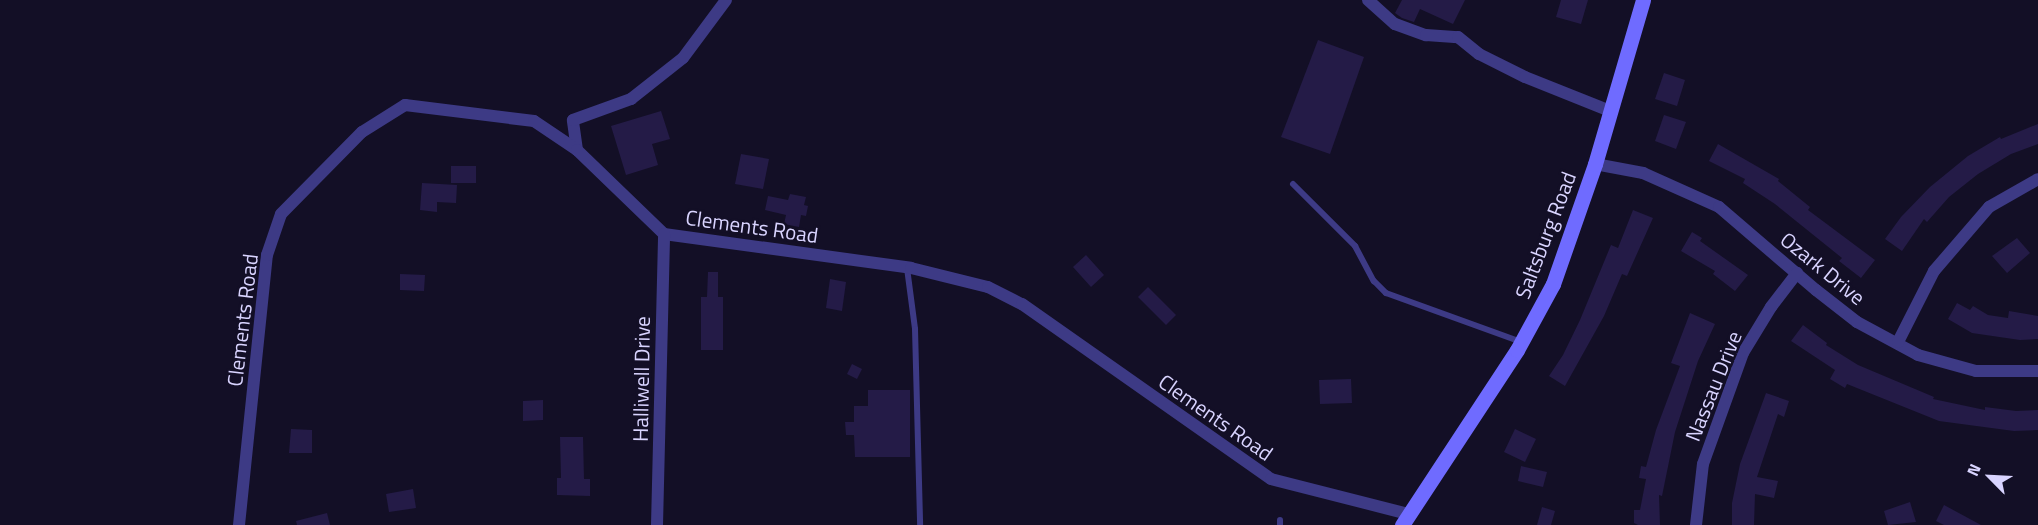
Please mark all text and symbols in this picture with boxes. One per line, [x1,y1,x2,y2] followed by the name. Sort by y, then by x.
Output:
[1509,168,1581,302] street label: Saltsburg Road
[684,204,820,248] street label: Clements Road
[1776,226,1870,310] street label: Ozark Drive
[221,252,263,388] street label: Clements Road
[627,316,655,442] street label: Halliwell Drive
[1680,327,1746,445] street label: Nassau Drive
[1154,368,1278,466] street label: Clements Road
[1960,447,2020,507] north arrow
[1960,460,1987,480] text: N

